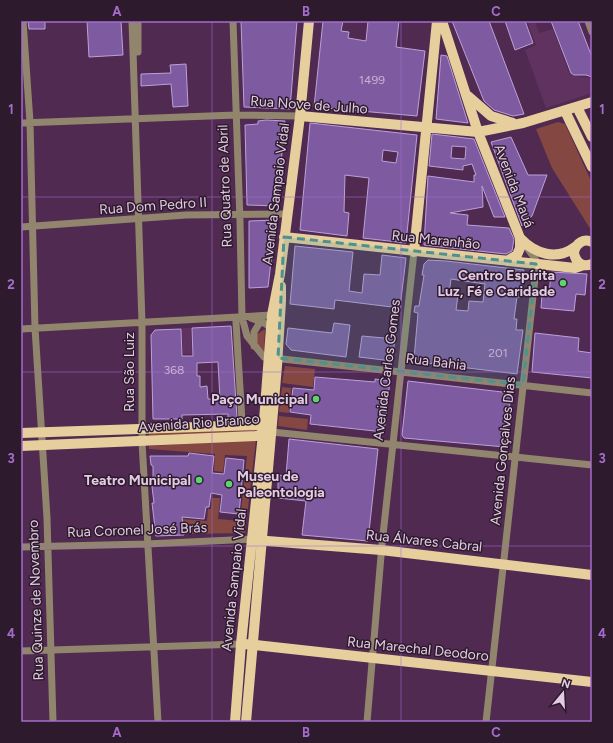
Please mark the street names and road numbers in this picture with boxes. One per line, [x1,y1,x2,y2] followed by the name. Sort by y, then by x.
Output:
[250,92,368,118] street label: Rua Nove de Julho
[259,122,293,266] street label: Avenida Sampaio Vidal
[214,124,236,248] street label: Rua Quatro de Abril
[490,142,538,230] street label: Avenida Mauá
[99,194,207,218] street label: Rua Dom Pedro II
[391,227,481,253] street label: Rua Maranhão
[370,299,404,441] street label: Avenida Carlos Gomes
[121,332,138,412] street label: Rua São Luiz
[405,350,467,374] street label: Rua Bahia
[487,376,519,526] street label: Avenida Gonçalves Dias
[138,410,260,436] street label: Avenida Rio Branco
[218,508,250,652] street label: Avenida Sampaio Vidal
[25,519,47,681] street label: Rua Quinze de Novembro
[67,519,207,541] street label: Rua Coronel José Brás
[365,526,483,556] street label: Rua Álvares Cabral
[346,633,490,665] street label: Rua Marechal Deodoro

